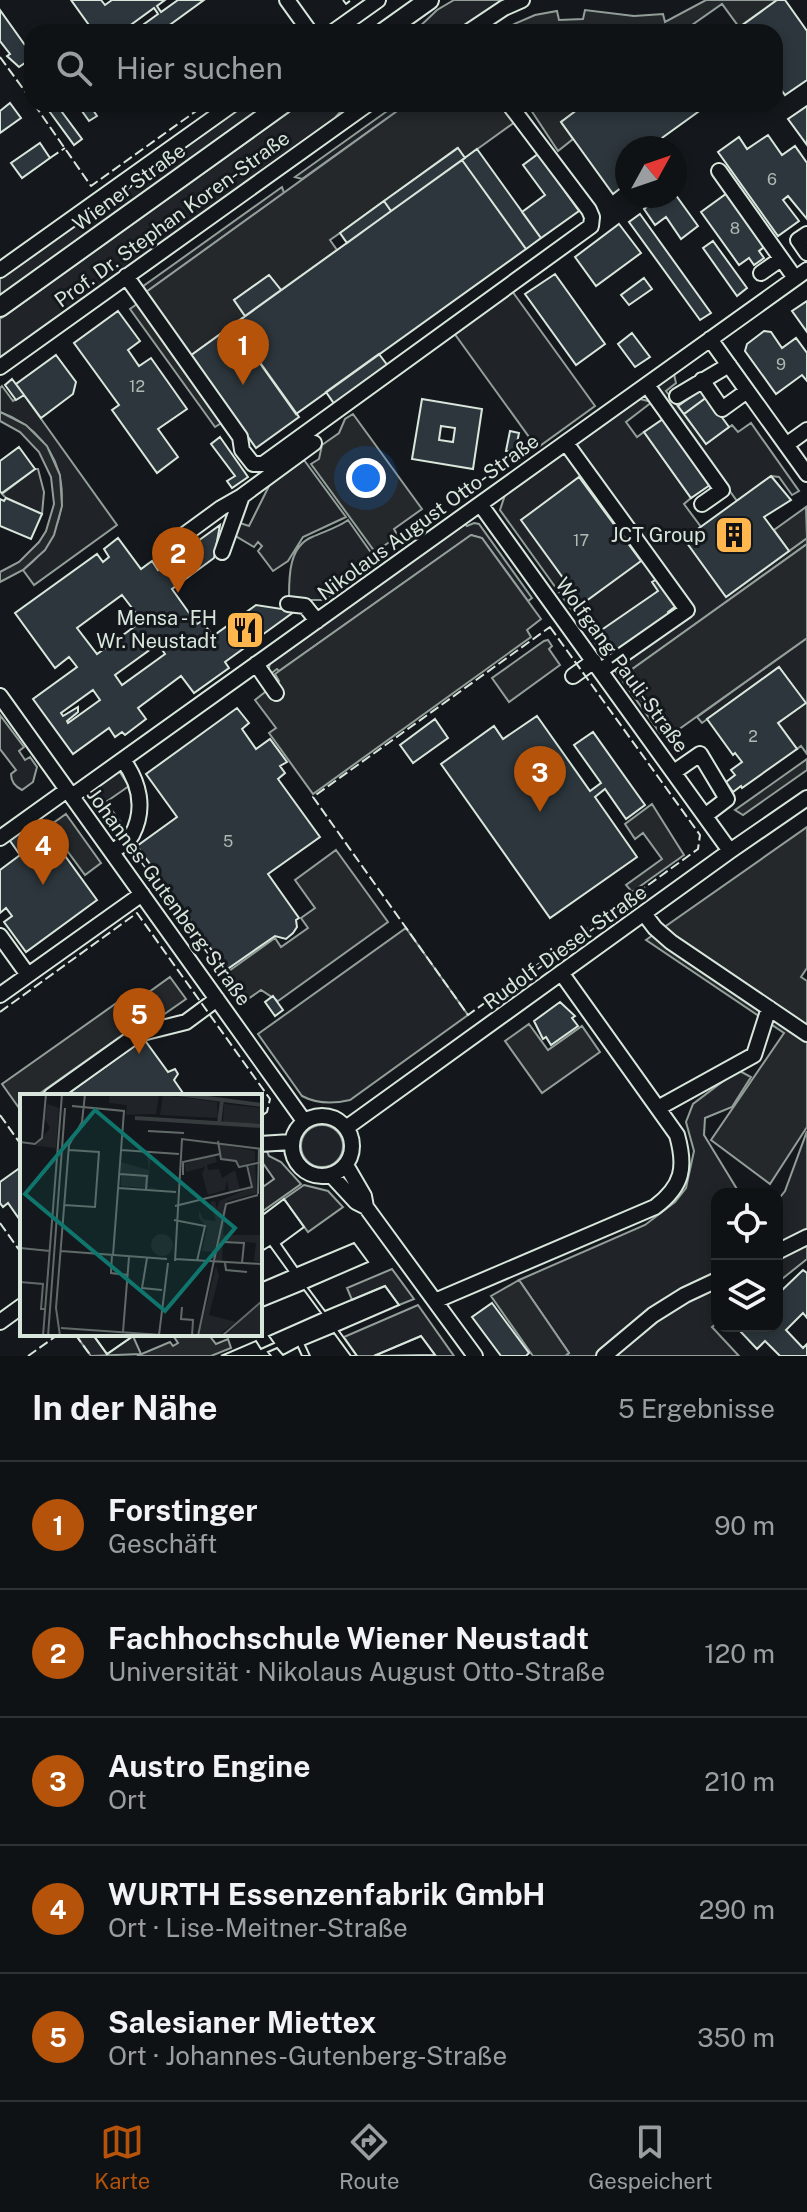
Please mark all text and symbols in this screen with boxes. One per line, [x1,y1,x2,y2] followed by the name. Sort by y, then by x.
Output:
[24,24,783,112] search box
[52,46,96,90] icon: search
[116,50,283,86] text: Hier suchen
[50,126,294,312] street label: Prof. Dr. Stephan Koren-Straße
[615,136,687,208] north arrow
[68,138,190,236] street label: Wiener Straße
[767,170,777,189] house number: 6
[730,219,740,238] house number: 8
[217,319,269,385] pin: 1
[776,355,786,374] house number: 9
[129,377,145,396] house number: 12
[313,429,543,605] street label: Nikolaus August Otto-Straße
[346,458,386,498] your location
[713,514,755,556] building icon: JCT Group
[611,523,706,547] place label: JCT Group
[152,527,204,593] pin: 2
[573,531,589,550] house number: 17
[550,573,694,757] street label: Wolfgang Pauli-Straße
[96,606,217,653] place label: Mensa - FH Wr. Neustadt
[224,609,266,651] restaurant icon: Mensa - FH Wr. Neustadt
[748,727,758,746] house number: 2
[514,746,566,812] pin: 3
[82,784,256,1010] street label: Johannes-Gutenberg-Straße
[17,819,69,885] pin: 4
[223,832,233,851] house number: 5
[479,880,651,1014] street label: Rudolf-Diesel-Straße
[113,988,165,1054] pin: 5
[20,1094,262,1336] inset map
[711,1188,783,1332] map controls
[711,1188,783,1260] button: locate
[711,1260,783,1332] button: layers
[32,1388,218,1428] text: In der Nähe
[618,1393,775,1424] text: 5 Ergebnisse
[108,1492,258,1528] text: Forstinger
[52,1510,64,1541] text: 1
[714,1510,775,1541] text: 90 m
[108,1528,217,1559] text: Geschäft
[108,1620,589,1656] text: Fachhochschule Wiener Neustadt
[50,1638,66,1669] text: 2
[704,1638,775,1669] text: 120 m
[108,1656,605,1687] text: Universität · Nikolaus August Otto-Straße
[108,1748,310,1784] text: Austro Engine
[49,1766,67,1797] text: 3
[704,1766,775,1797] text: 210 m
[108,1784,147,1815] text: Ort
[108,1876,545,1912] text: WURTH Essenzenfabrik GmbH
[49,1894,67,1925] text: 4
[699,1894,775,1925] text: 290 m
[108,1912,408,1943] text: Ort · Lise-Meitner-Straße
[108,2004,376,2040] text: Salesianer Miettex
[49,2022,67,2053] text: 5
[697,2022,775,2053] text: 350 m
[108,2040,507,2071] text: Ort · Johannes-Gutenberg-Straße
[94,2120,150,2194] tab: Karte
[339,2120,399,2194] tab: Route
[588,2120,713,2194] tab: Gespeichert

